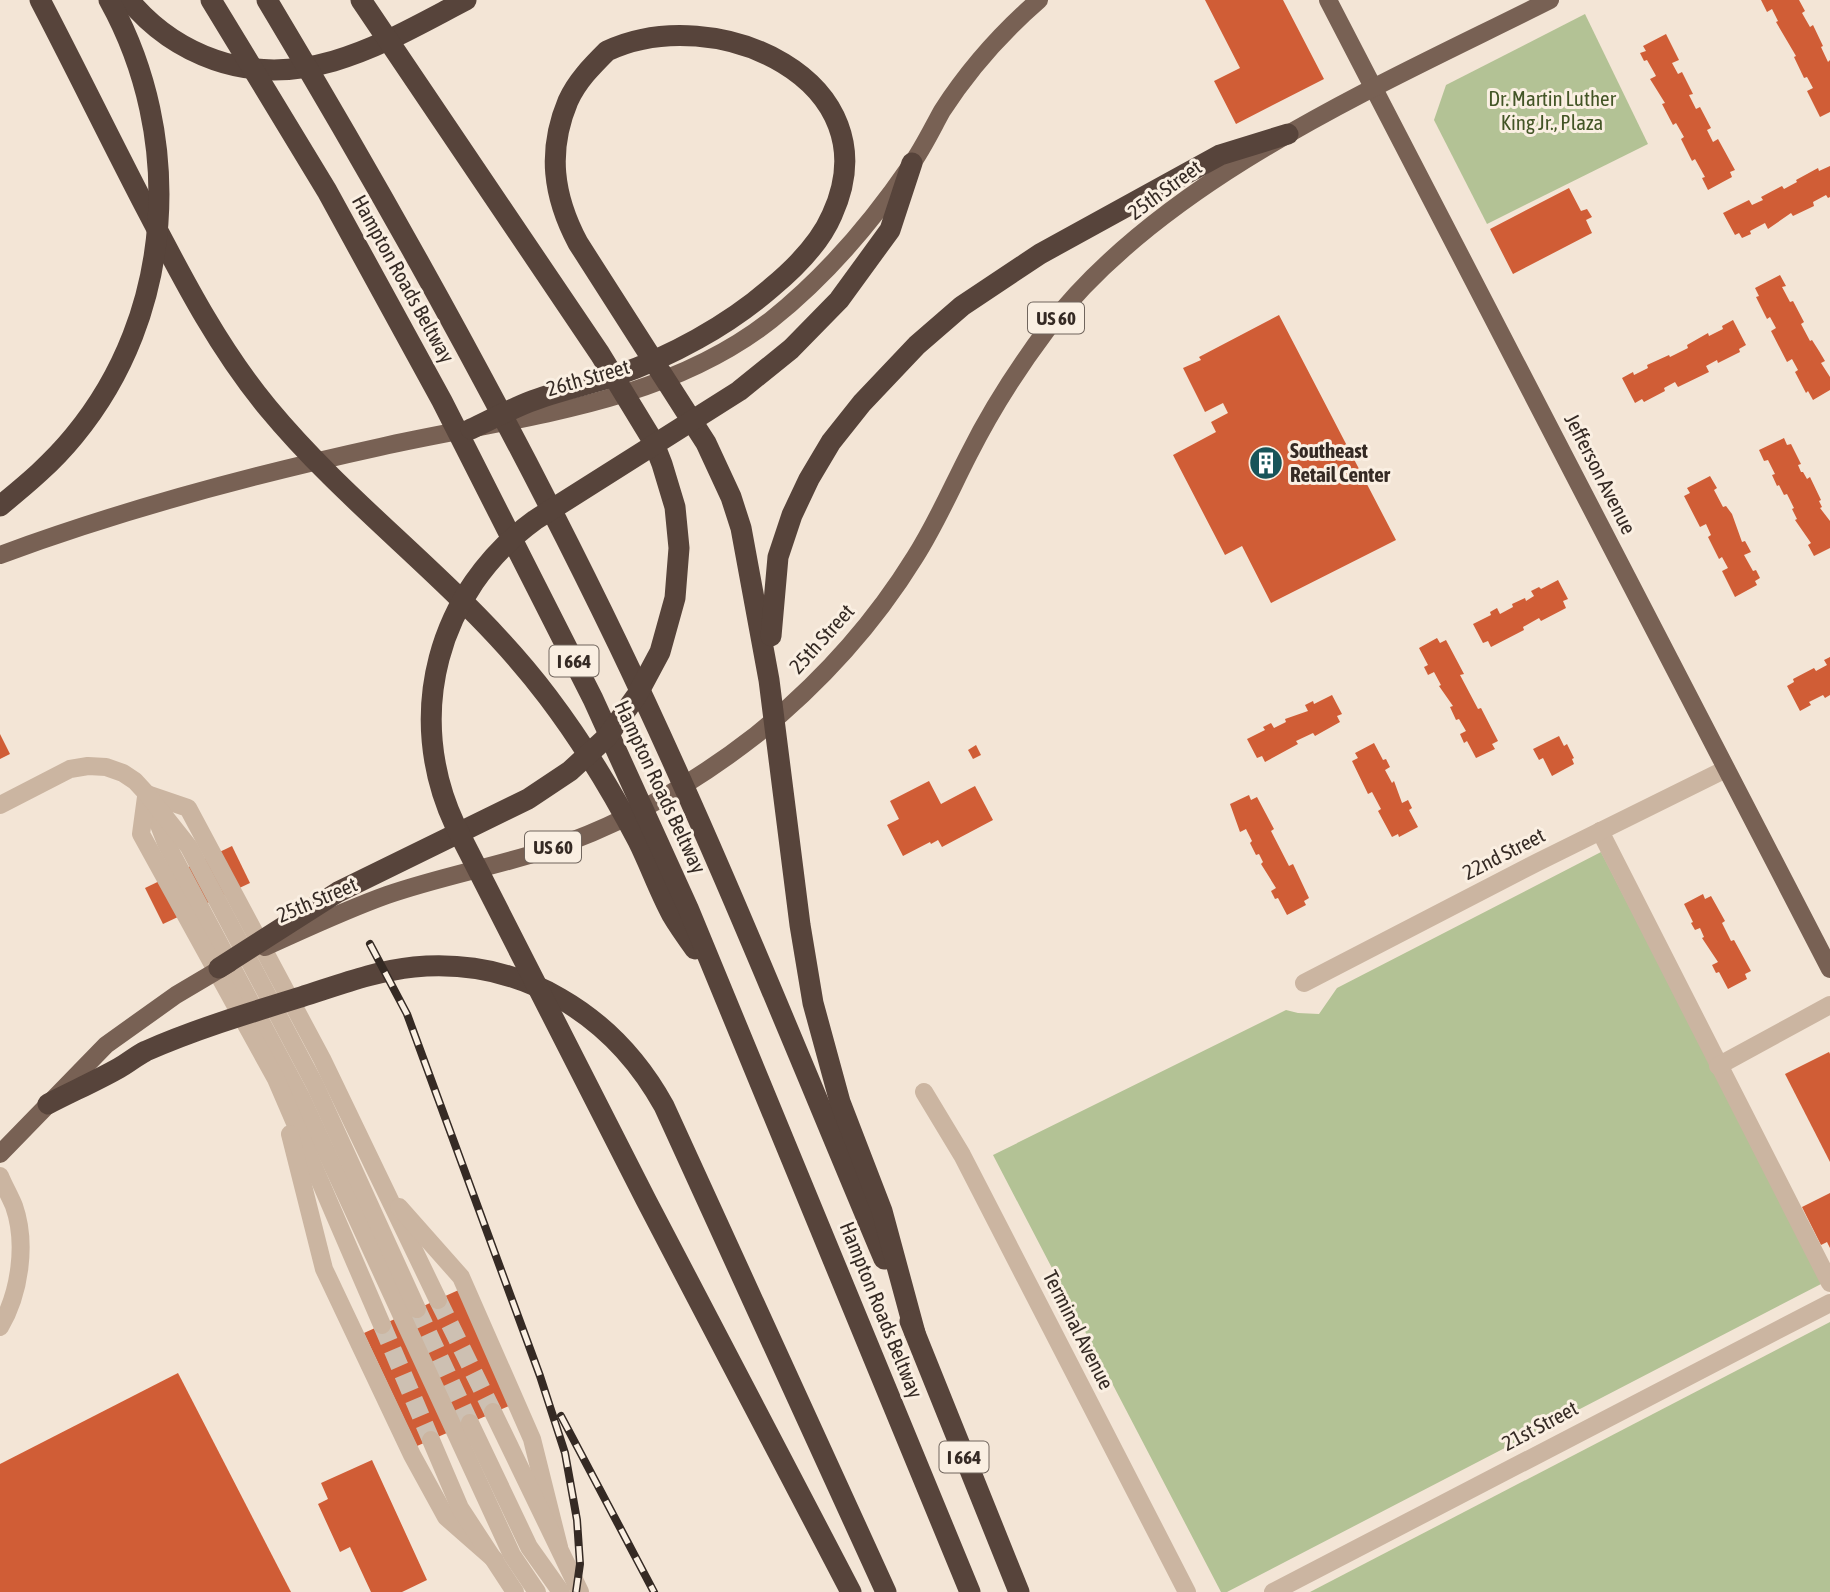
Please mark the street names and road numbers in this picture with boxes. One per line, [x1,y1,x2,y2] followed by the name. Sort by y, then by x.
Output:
[1123,155,1206,224] street label: 25th Street
[348,190,460,367] street label: Hampton Roads Beltway
[1028,302,1084,334] road number: US 60
[544,354,632,400] street label: 26th Street
[1560,409,1642,538] street label: Jefferson Avenue
[784,599,859,678] street label: 25th Street
[550,646,598,676] road number: I 664
[610,696,712,877] street label: Hampton Roads Beltway
[1459,822,1549,884] street label: 22nd Street
[525,832,581,862] road number: US 60
[273,871,360,927] street label: 25th Street
[836,1218,928,1402] street label: Hampton Roads Beltway
[1039,1266,1119,1393] street label: Terminal Avenue
[1498,1395,1581,1455] street label: 21st Street
[940,1442,988,1472] road number: I 664

